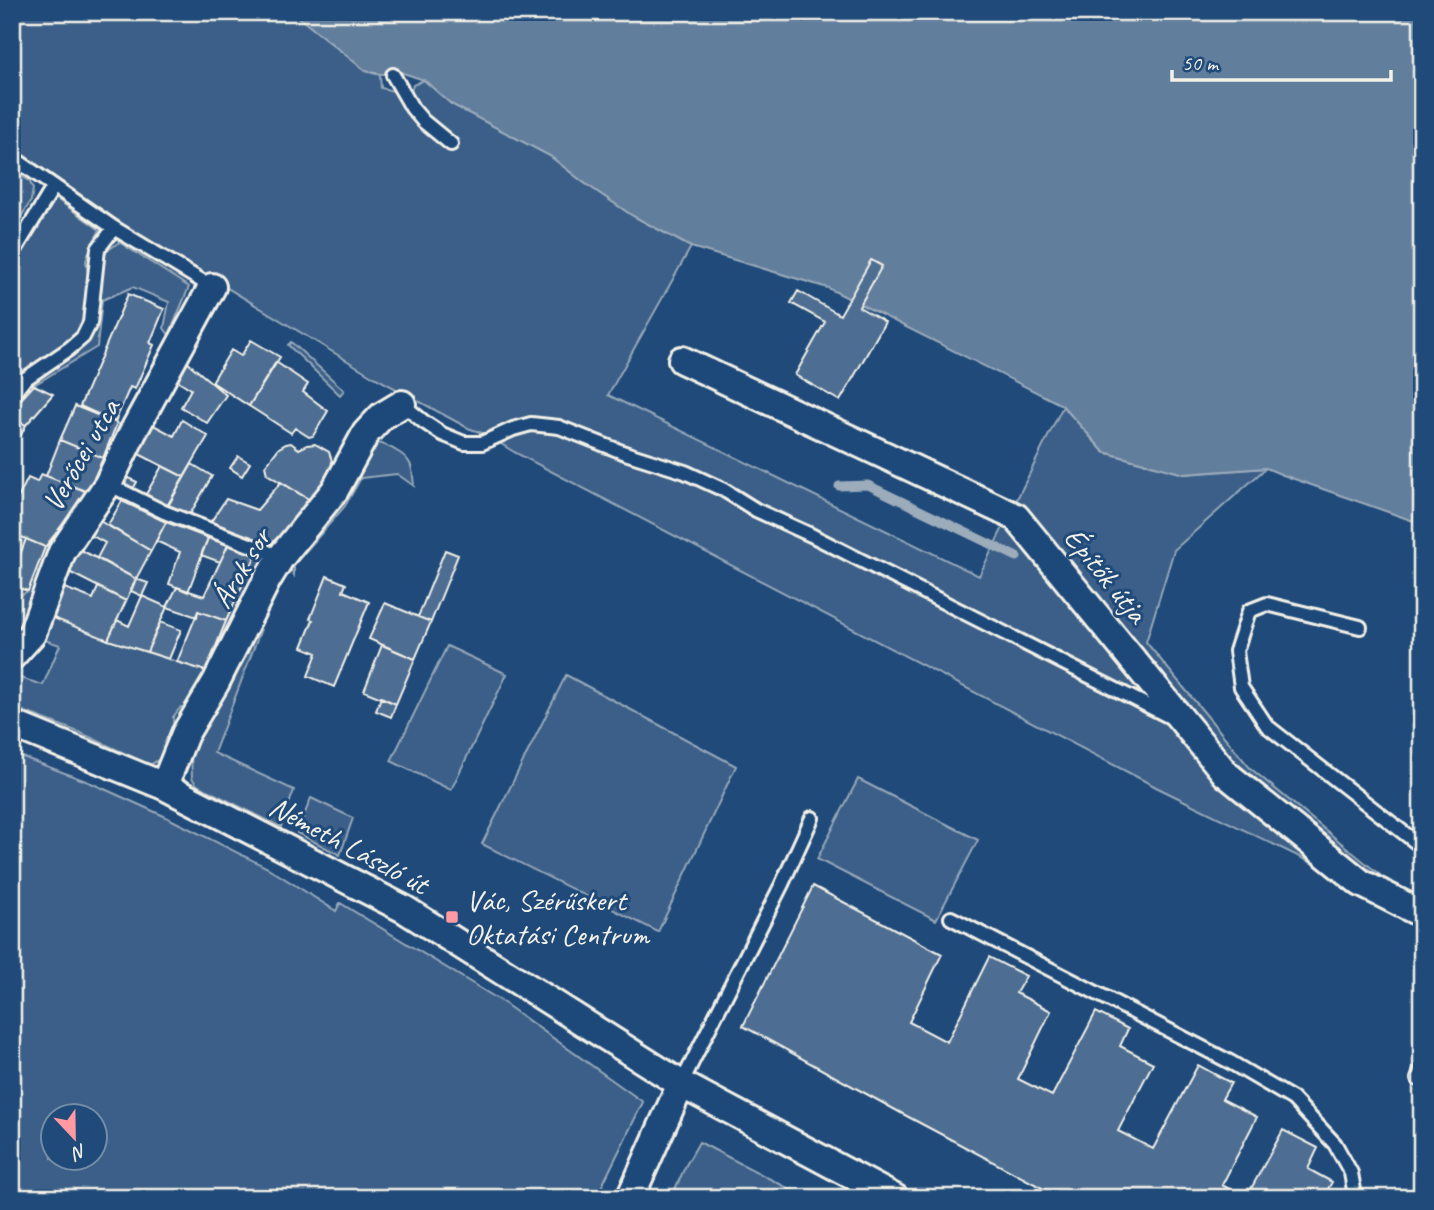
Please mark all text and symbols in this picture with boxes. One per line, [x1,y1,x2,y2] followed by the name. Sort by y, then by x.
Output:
[1172,38,1390,82] scale bar
[1182,50,1220,76] text: 50 m
[34,390,129,518] street label: Verőcei utca
[202,518,281,615] street label: Árok sor
[1056,519,1157,632] street label: Építők útja
[263,787,438,904] street label: Németh László út
[466,881,651,953] place label: Vác, Szérűskert Oktatási Centrum
[444,909,460,925] marker: Vác, Szérűskert Oktatási Centrum
[38,1102,108,1172] north arrow
[67,1139,90,1166] text: N

